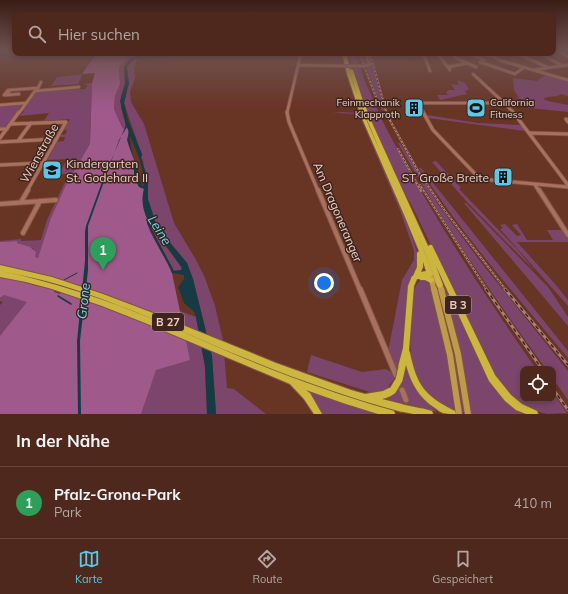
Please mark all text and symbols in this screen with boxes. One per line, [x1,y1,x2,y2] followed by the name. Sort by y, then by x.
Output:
[12,12,556,56] search box
[26,23,48,45] icon: search
[58,25,140,44] text: Hier suchen
[336,96,401,121] place label: Feinmechanik Klapproth
[490,96,534,121] place label: California Fitness
[403,97,425,119] building icon: Feinmechanik Klapproth
[465,97,487,119] sports icon: California Fitness
[17,121,61,185] street label: Wienstraße
[66,156,148,185] place label: Kindergarten St. Godehard II
[41,159,63,181] school or university icon: Kindergarten St. Godehard II
[310,160,366,265] street label: Am Dragoneranger
[492,166,514,188] building icon: ST Große Breite
[402,170,489,185] place label: ST Große Breite
[145,212,175,248] water label: Leine
[90,237,116,270] pin: 1
[314,273,334,293] your location
[73,282,93,320] water label: Grone
[445,296,471,314] road number: B 3
[152,313,184,331] road number: B 27
[520,366,556,402] map controls
[520,366,556,402] button: locate
[16,430,110,451] text: In der Nähe
[54,485,180,504] text: Pfalz-Grona-Park
[25,495,33,511] text: 1
[514,495,552,511] text: 410 m
[54,504,81,520] text: Park
[75,548,103,586] tab: Karte
[253,548,282,586] tab: Route
[432,548,493,586] tab: Gespeichert

